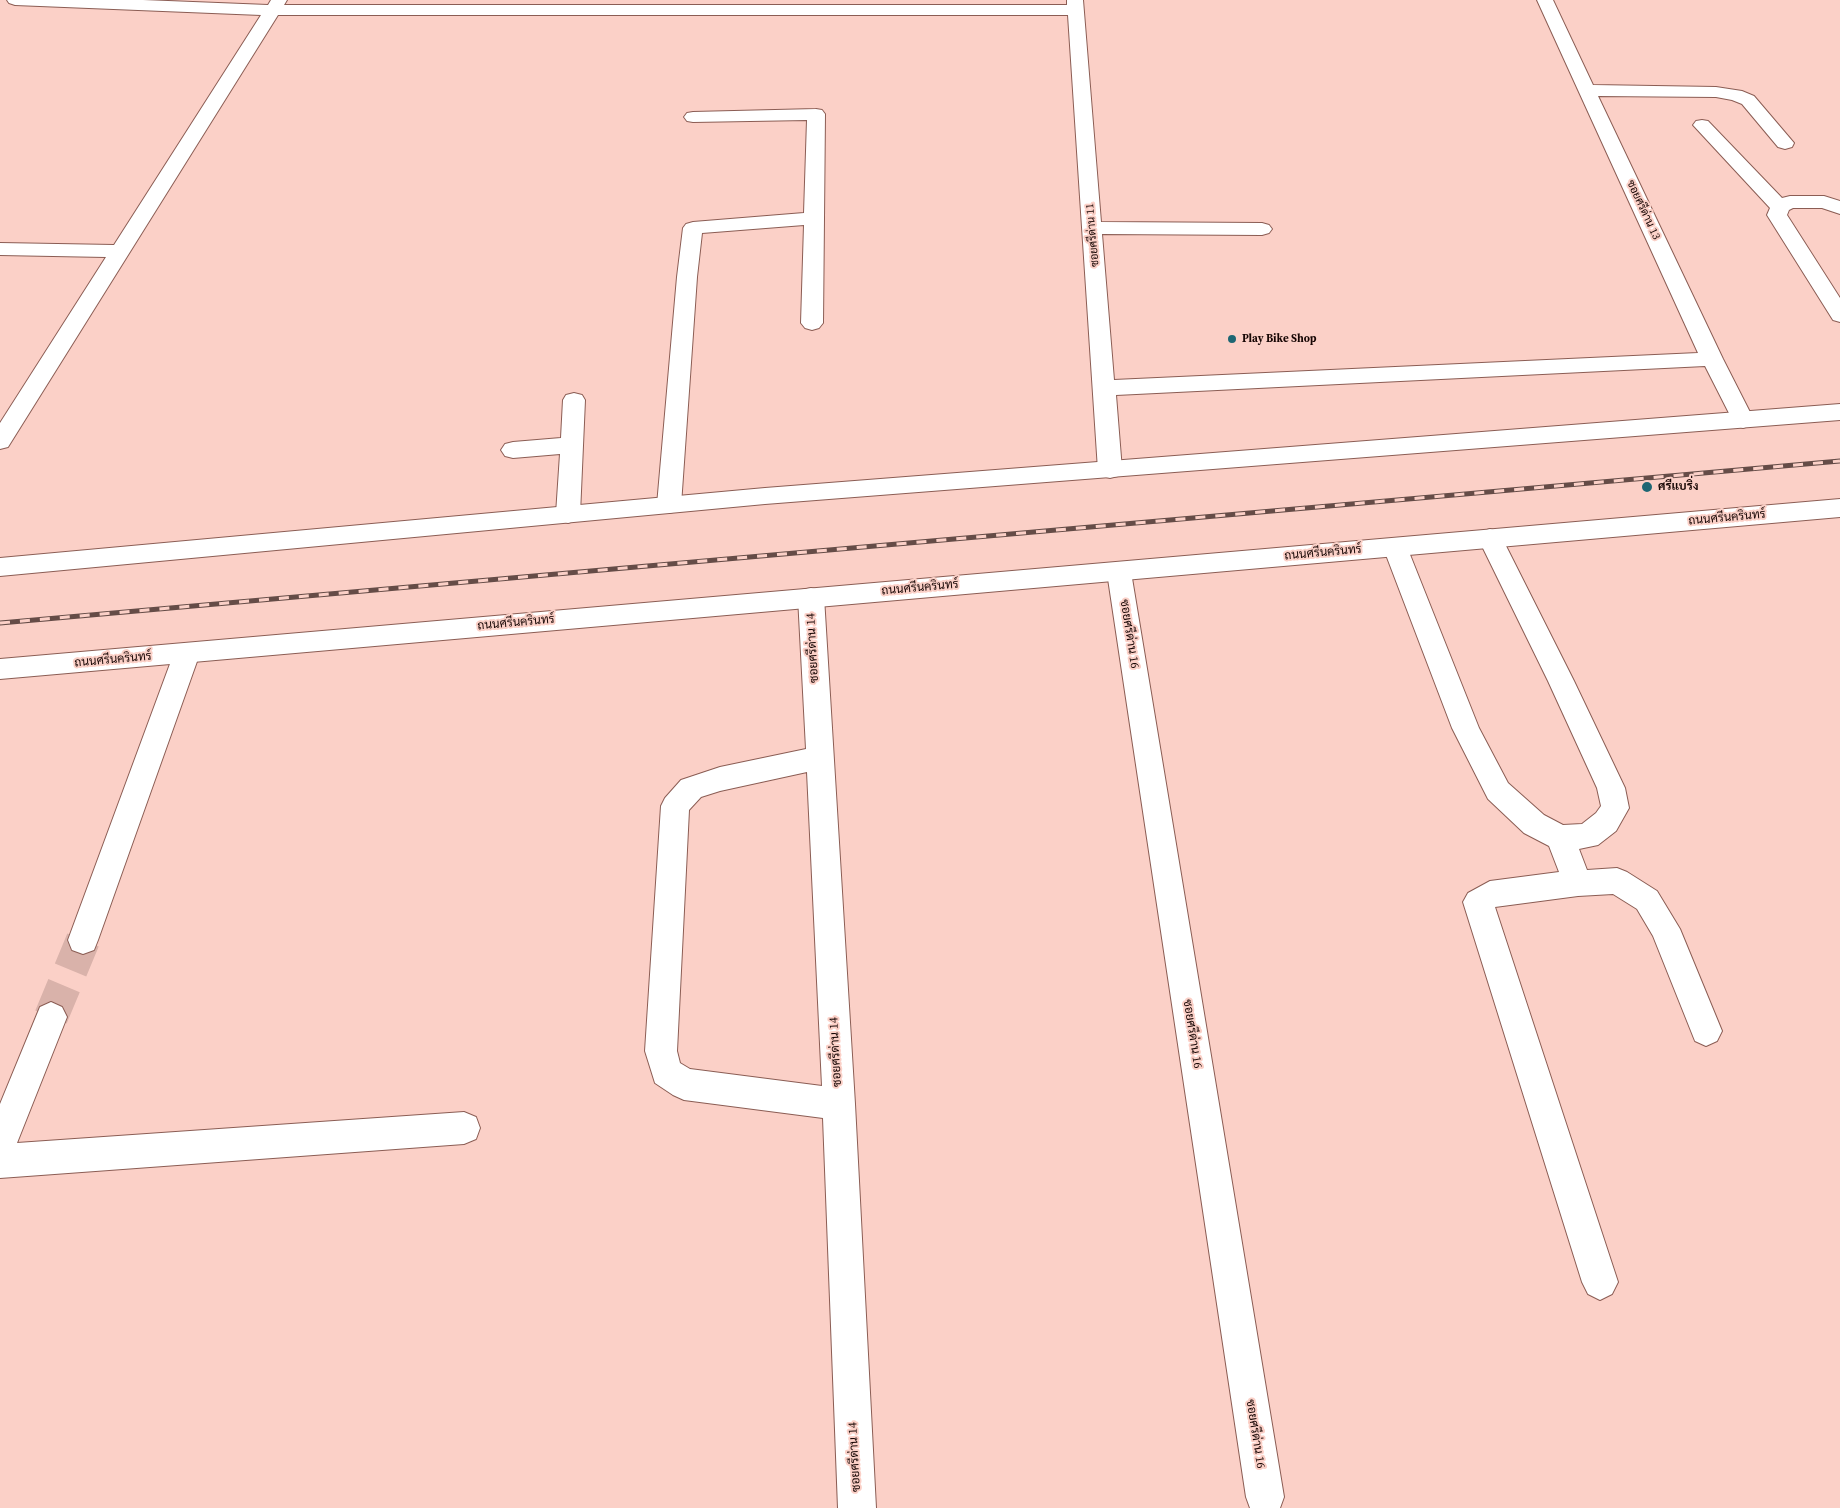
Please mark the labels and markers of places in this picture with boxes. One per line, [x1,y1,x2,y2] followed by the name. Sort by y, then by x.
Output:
[1242,332,1317,346] place label: Play Bike Shop
[1226,333,1238,345] marker: Play Bike Shop
[1640,480,1654,494] marker: ศรีแบริ่ง
[1658,480,1698,494] place label: ศรีแบริ่ง

